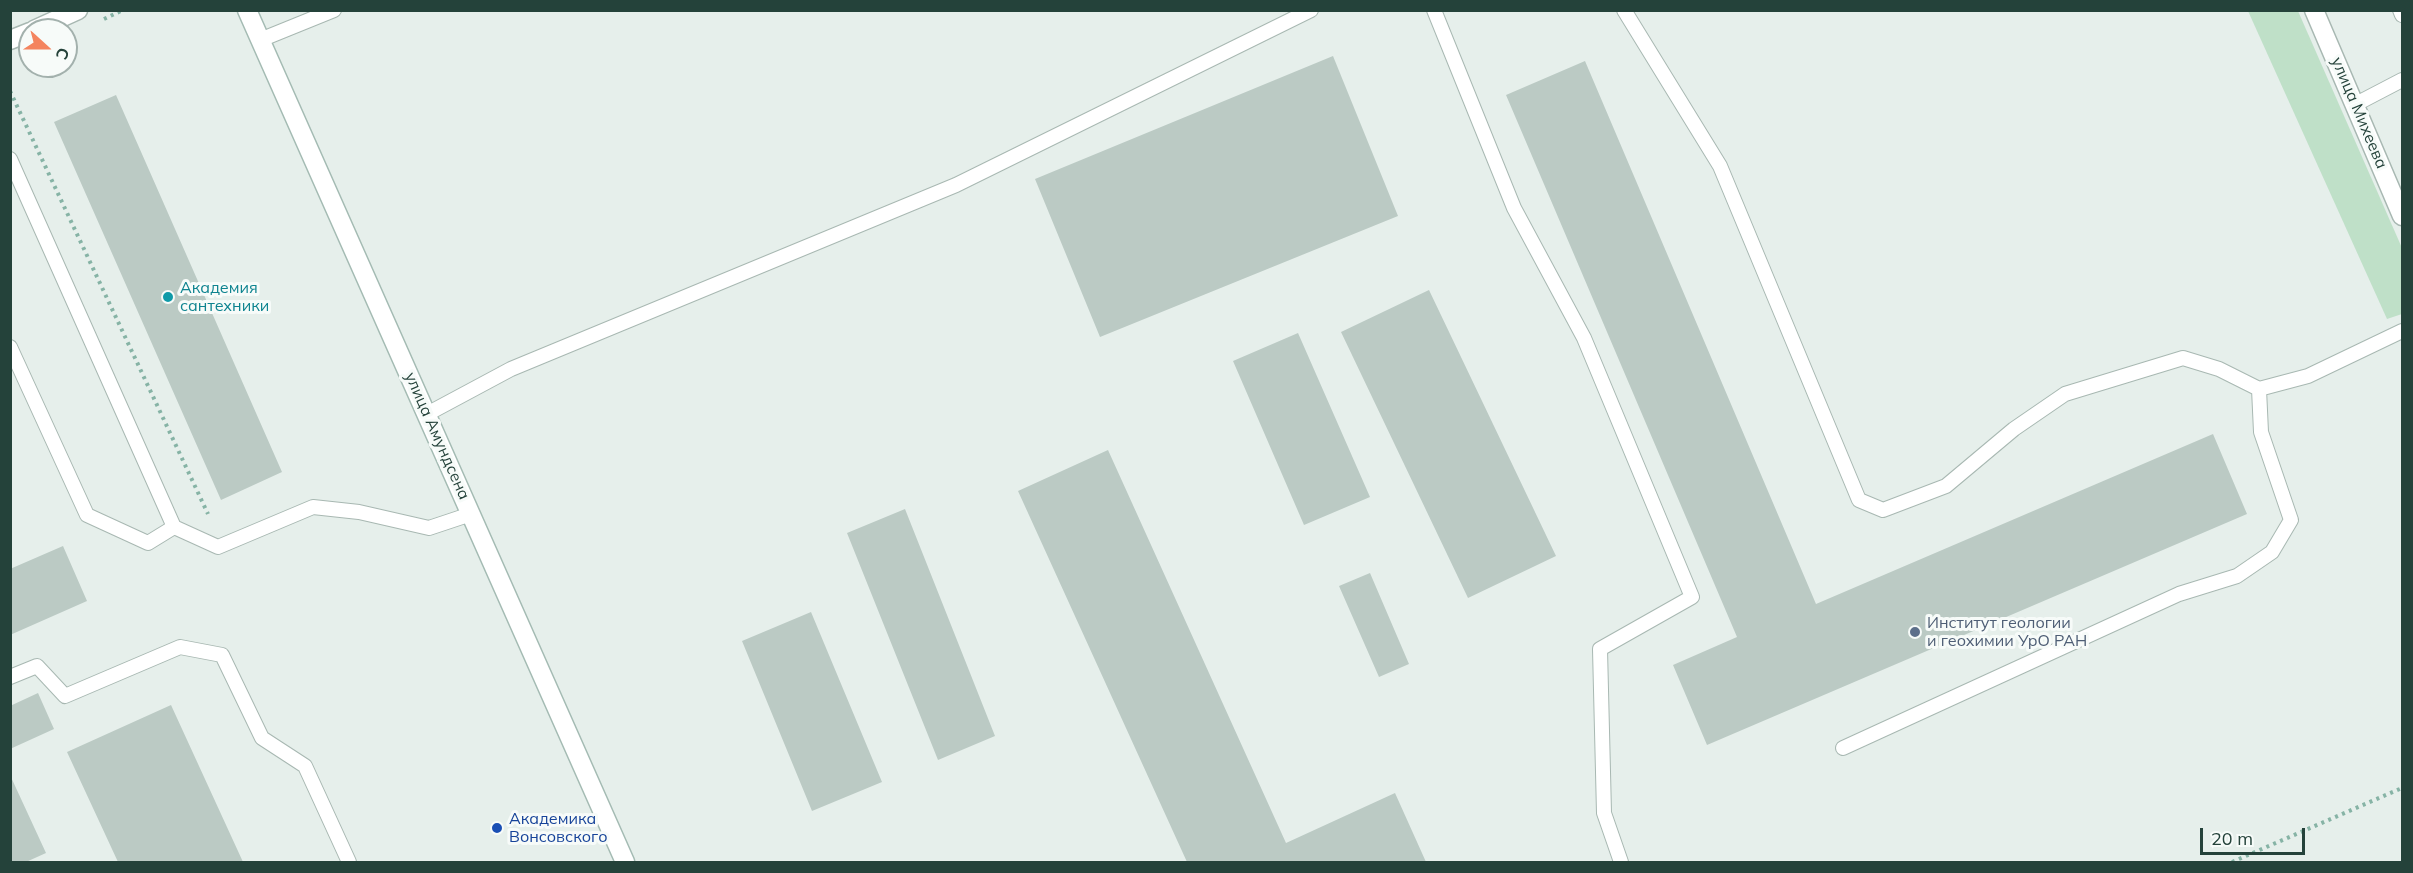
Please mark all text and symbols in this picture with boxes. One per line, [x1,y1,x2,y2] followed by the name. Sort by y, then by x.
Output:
[18,18,78,78] north arrow
[52,45,74,62] text: С
[2327,54,2391,172] street label: улица Михеева
[180,278,269,316] place label: Академия сантехники
[161,290,175,304] marker: Академия сантехники
[400,369,474,503] street label: улица Амундсена
[1927,613,2087,651] place label: Институт геологии и геохимии УрО РАН
[1908,625,1922,639] marker: Институт геологии и геохимии УрО РАН
[509,809,607,847] place label: Академика Вонсовского
[2203,816,2308,854] scale bar
[490,821,504,835] marker: Академика Вонсовского
[2211,827,2253,850] text: 20 m

